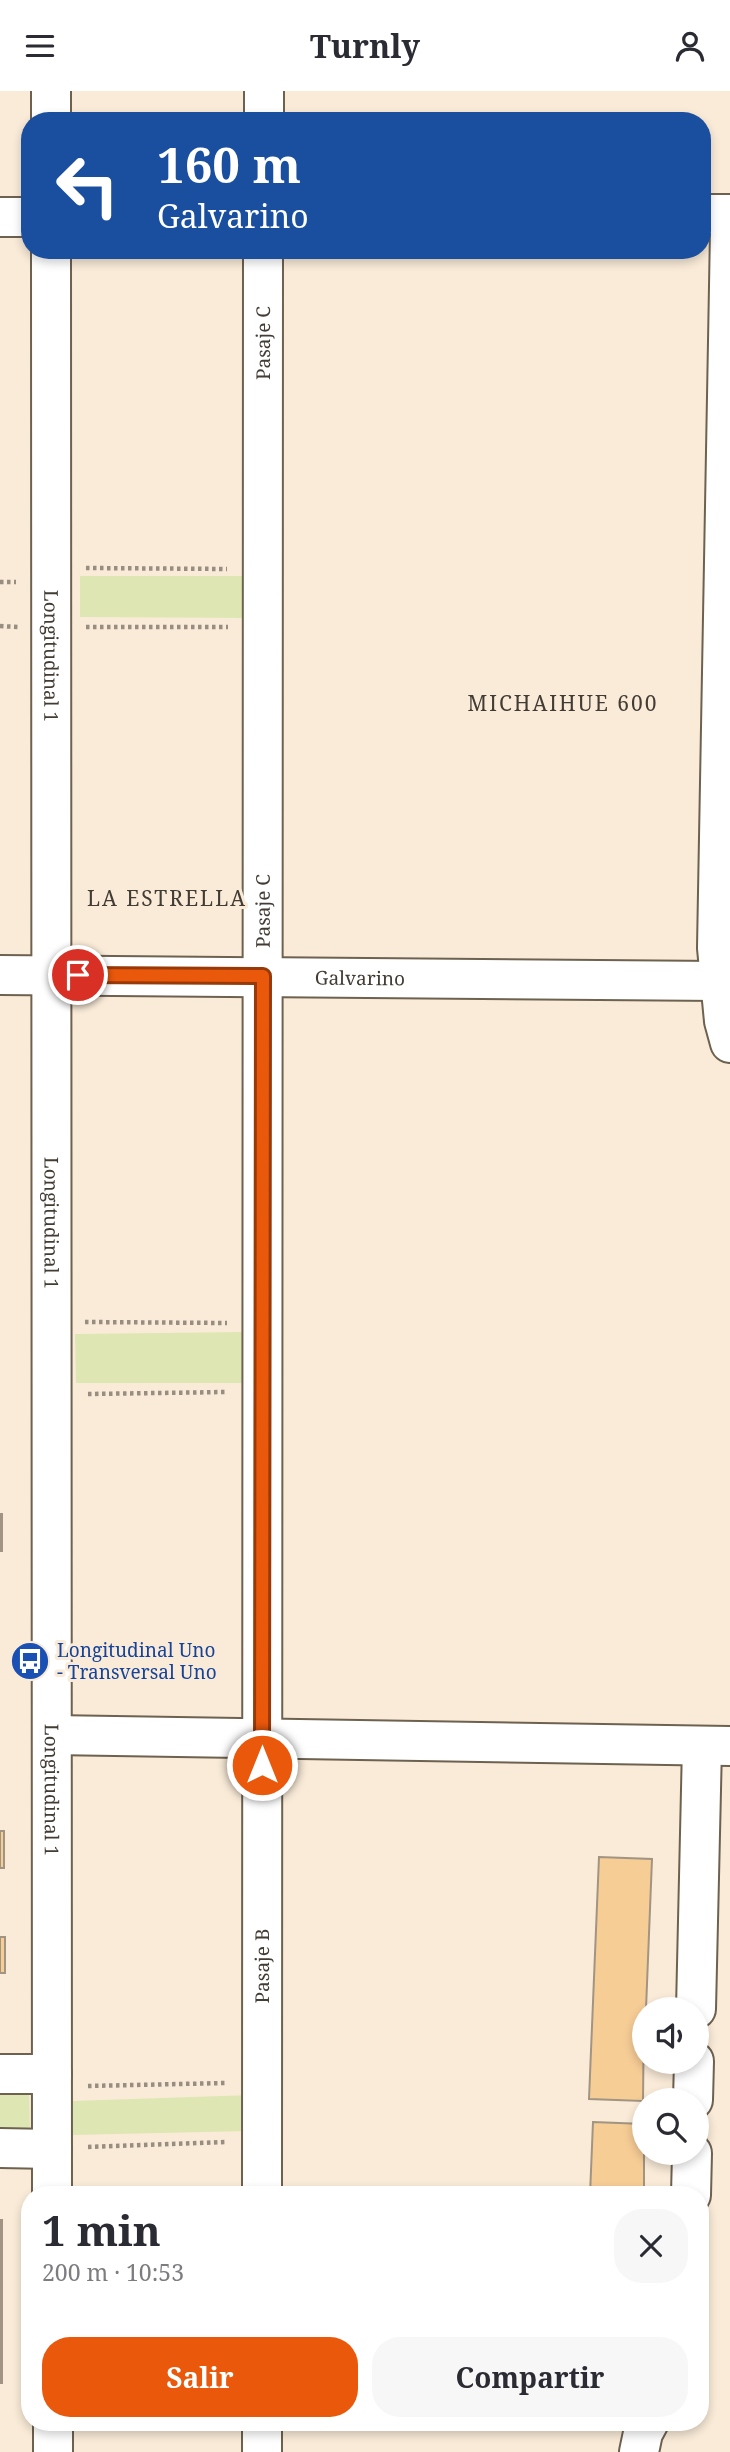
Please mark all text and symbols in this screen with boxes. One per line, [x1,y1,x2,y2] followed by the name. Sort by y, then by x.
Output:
[310,24,420,67] text: Turnly
[21,27,59,65] icon: menu
[671,27,709,65] icon: person
[157,131,301,197] text: 160 m
[42,140,133,231] icon: left
[157,194,309,237] text: Galvarino
[250,306,276,380] street label: Pasaje C
[38,590,64,722] street label: Longitudinal 1
[468,689,658,717] district label: MICHAIHUE 600
[250,874,276,948] street label: Pasaje C
[87,884,247,912] district label: LA ESTRELLA
[48,945,108,1005] pin
[59,956,97,994] icon: arrive
[315,965,405,991] street label: Galvarino
[38,1157,65,1289] street label: Longitudinal 1
[57,1637,217,1685] place label: Longitudinal Uno - Transversal Uno
[9,1640,51,1682] bus stop icon: Longitudinal Uno - Transversal Uno
[39,1724,65,1856] street label: Longitudinal 1
[225,1728,299,1802] position arrow
[249,1929,275,2003] street label: Pasaje B
[632,1997,709,2165] map controls
[632,1997,709,2074] button: sound
[632,2088,709,2165] button: search
[42,2201,161,2258] text: 1 min
[614,2209,688,2283] button: close
[42,2256,184,2288] text: 200 m · 10:53
[42,2337,358,2417] button: Salir
[372,2337,688,2417] button: Compartir

